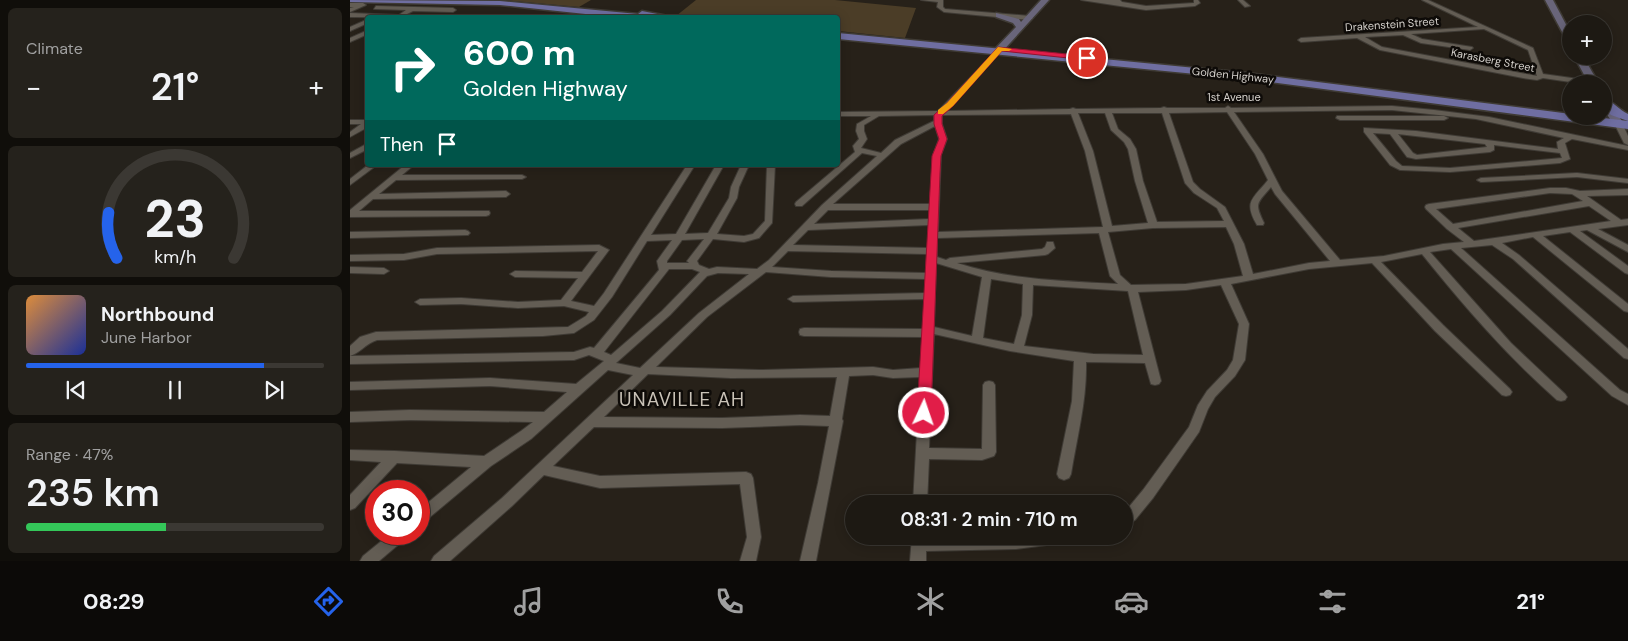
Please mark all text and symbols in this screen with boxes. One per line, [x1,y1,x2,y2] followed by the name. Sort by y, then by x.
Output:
[1345,14,1439,34] street label: Drakenstein Street
[1562,15,1612,125] map controls
[1562,15,1612,65] button: +
[463,30,576,76] text: 600 m
[380,35,445,100] icon: right
[1066,37,1108,79] pin
[26,38,83,59] text: Climate
[1073,44,1101,72] icon: arrive
[1450,45,1536,75] street label: Karasberg Street
[151,62,199,112] text: 21°
[1191,64,1275,86] street label: Golden Highway
[26,69,41,106] text: −
[309,69,324,106] text: +
[463,74,628,103] text: Golden Highway
[1562,75,1612,125] button: −
[1207,90,1261,104] street label: 1st Avenue
[433,130,461,158] icon: arrive
[380,132,423,157] text: Then
[144,185,206,253] text: 23
[154,245,196,269] text: km/h
[101,302,214,327] text: Northbound
[101,327,192,348] text: June Harbor
[62,376,90,404] icon: previous
[161,376,189,404] icon: pause
[260,376,288,404] icon: next
[897,386,949,438] position arrow
[619,387,745,412] district label: UNAVILLE AH
[26,444,113,465] text: Range · 47%
[26,468,160,518] text: 235 km
[365,480,430,545] speed limit sign: 30
[900,507,1078,532] text: 08:31 · 2 min · 710 m
[311,584,346,619] icon: directions
[511,584,546,619] icon: music
[712,584,747,619] icon: phone
[913,584,948,619] icon: climate
[1114,584,1149,619] icon: car
[1315,584,1350,619] icon: filters
[83,587,145,616] text: 08:29
[1516,587,1545,616] text: 21°

